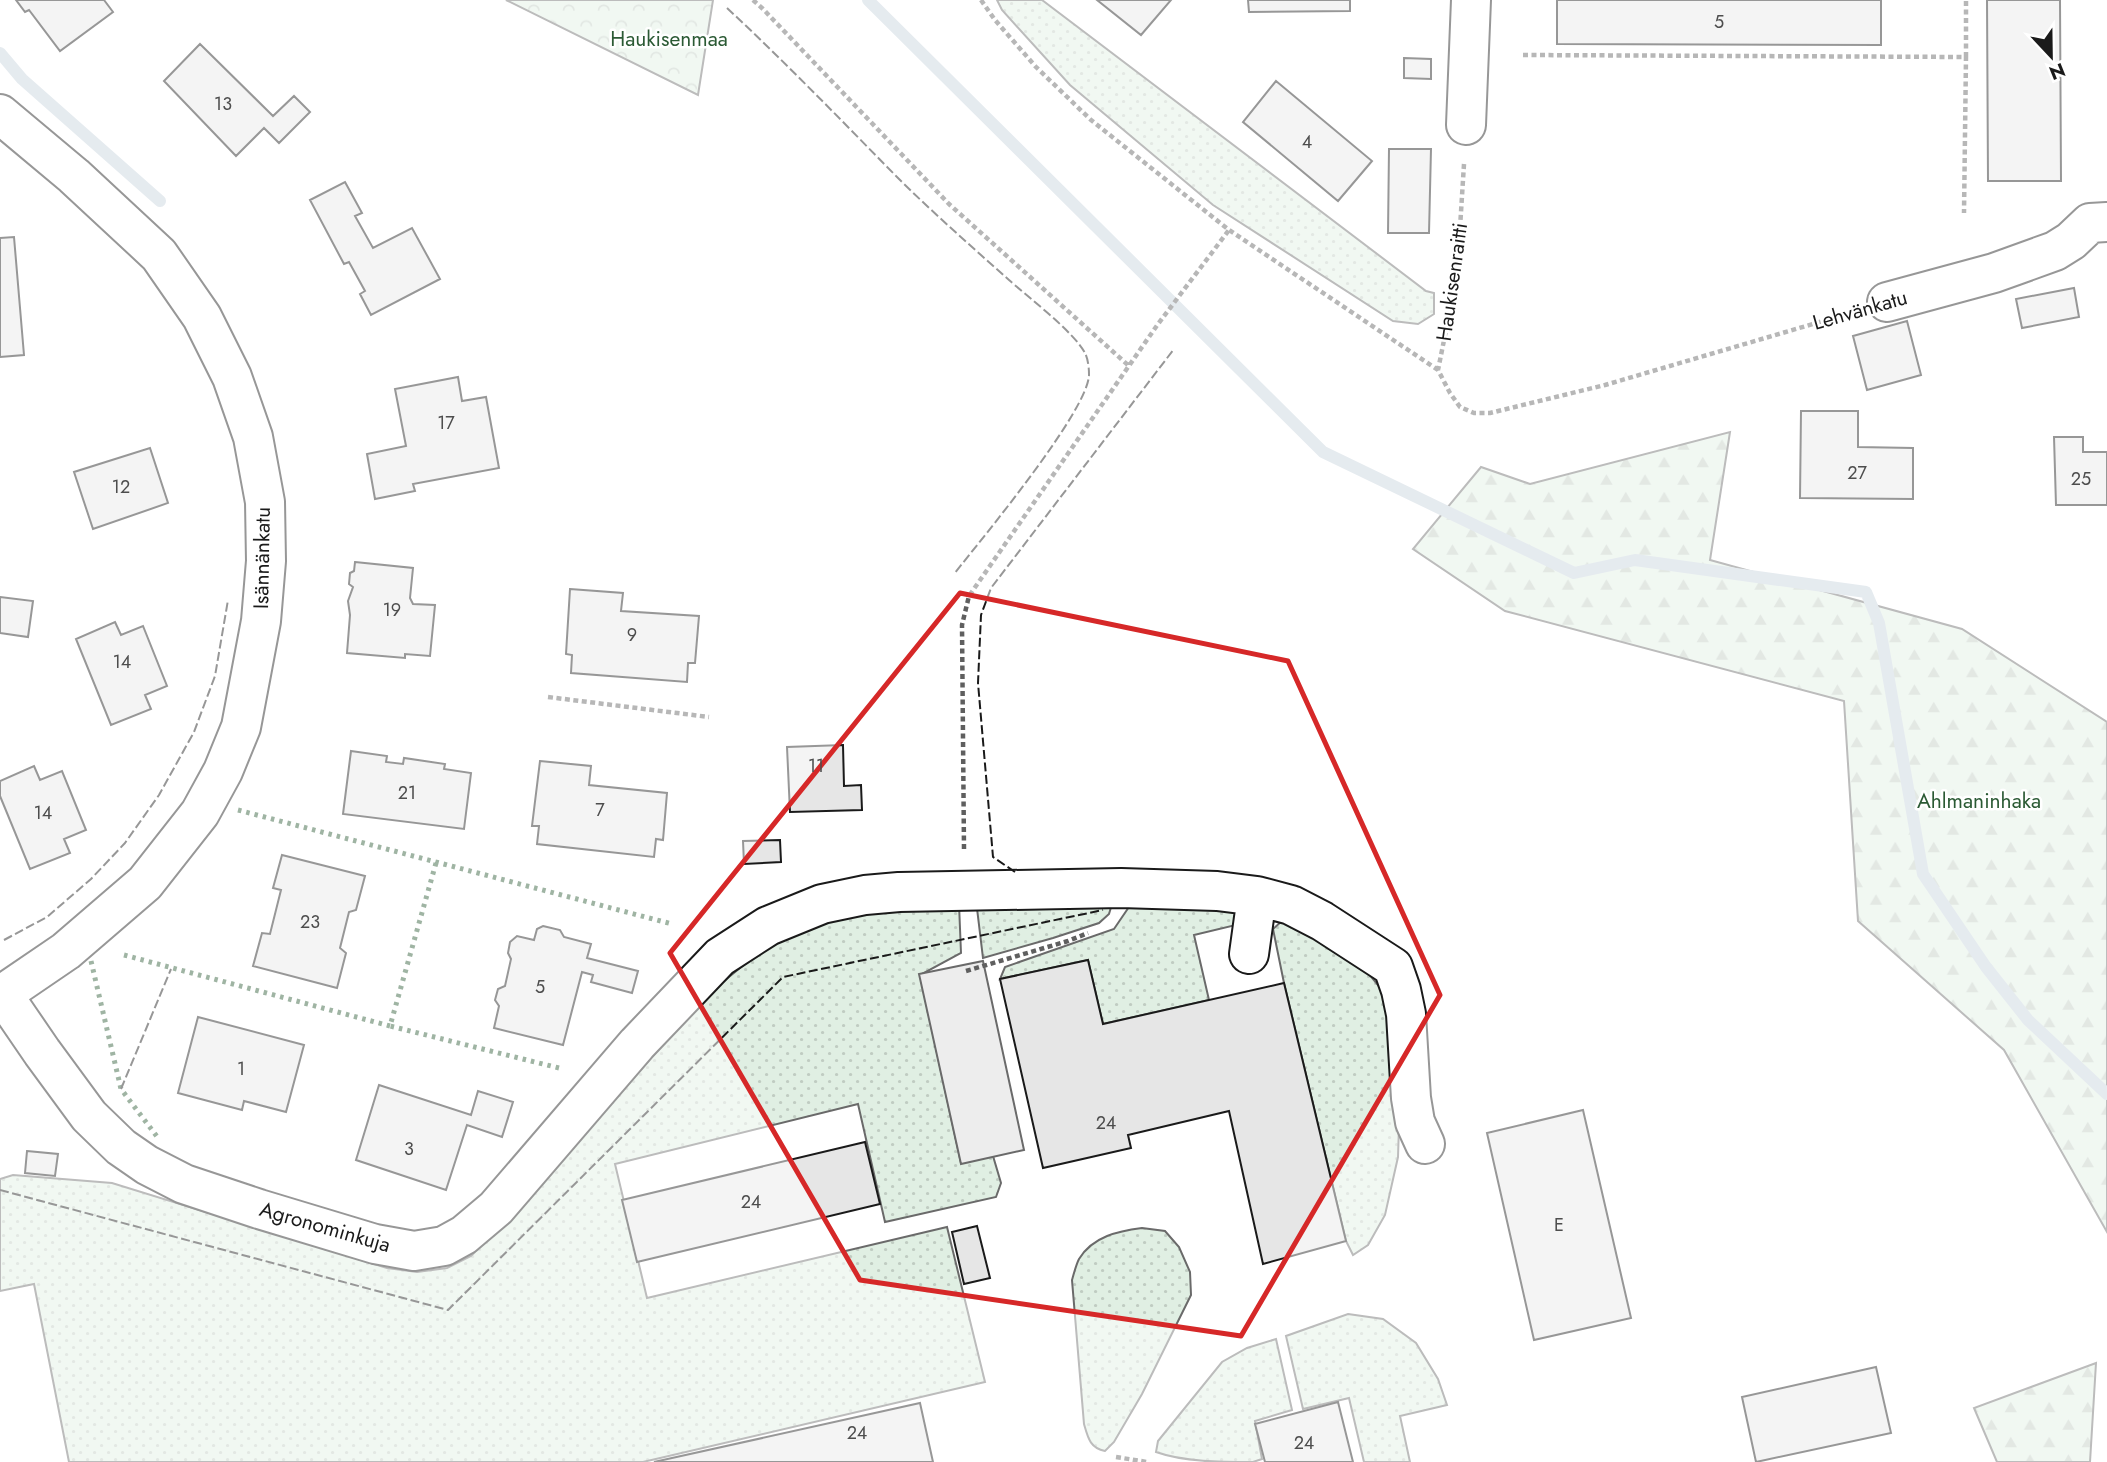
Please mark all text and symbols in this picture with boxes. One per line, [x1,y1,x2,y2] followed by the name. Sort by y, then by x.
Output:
[1714,9,1724,35] house number: 5
[2016,21,2086,91] north arrow
[610,24,728,54] park label: Haukisenmaa
[2045,56,2069,87] text: N
[214,91,232,117] house number: 13
[1302,129,1312,155] house number: 4
[1429,221,1475,343] street label: Haukisenraitti
[1809,282,1911,338] street label: Lehvänkatu
[437,410,455,436] house number: 17
[1847,460,1867,486] house number: 27
[2071,466,2091,492] house number: 25
[112,474,130,500] house number: 12
[246,507,278,609] street label: Isännänkatu
[383,597,401,623] house number: 19
[627,622,637,648] house number: 9
[113,649,131,675] house number: 14
[808,753,824,779] house number: 11
[398,780,416,806] house number: 21
[1917,786,2041,816] park label: Ahlmaninhaka
[595,797,605,823] house number: 7
[34,800,52,826] house number: 14
[300,909,320,935] house number: 23
[535,974,545,1000] house number: 5
[237,1056,245,1082] house number: 1
[1096,1110,1116,1136] house number: 24
[404,1136,414,1162] house number: 3
[741,1189,761,1215] house number: 24
[256,1194,394,1260] street label: Agronominkuja
[1554,1212,1564,1238] house number: E
[847,1420,867,1446] house number: 24
[1294,1430,1314,1456] house number: 24

